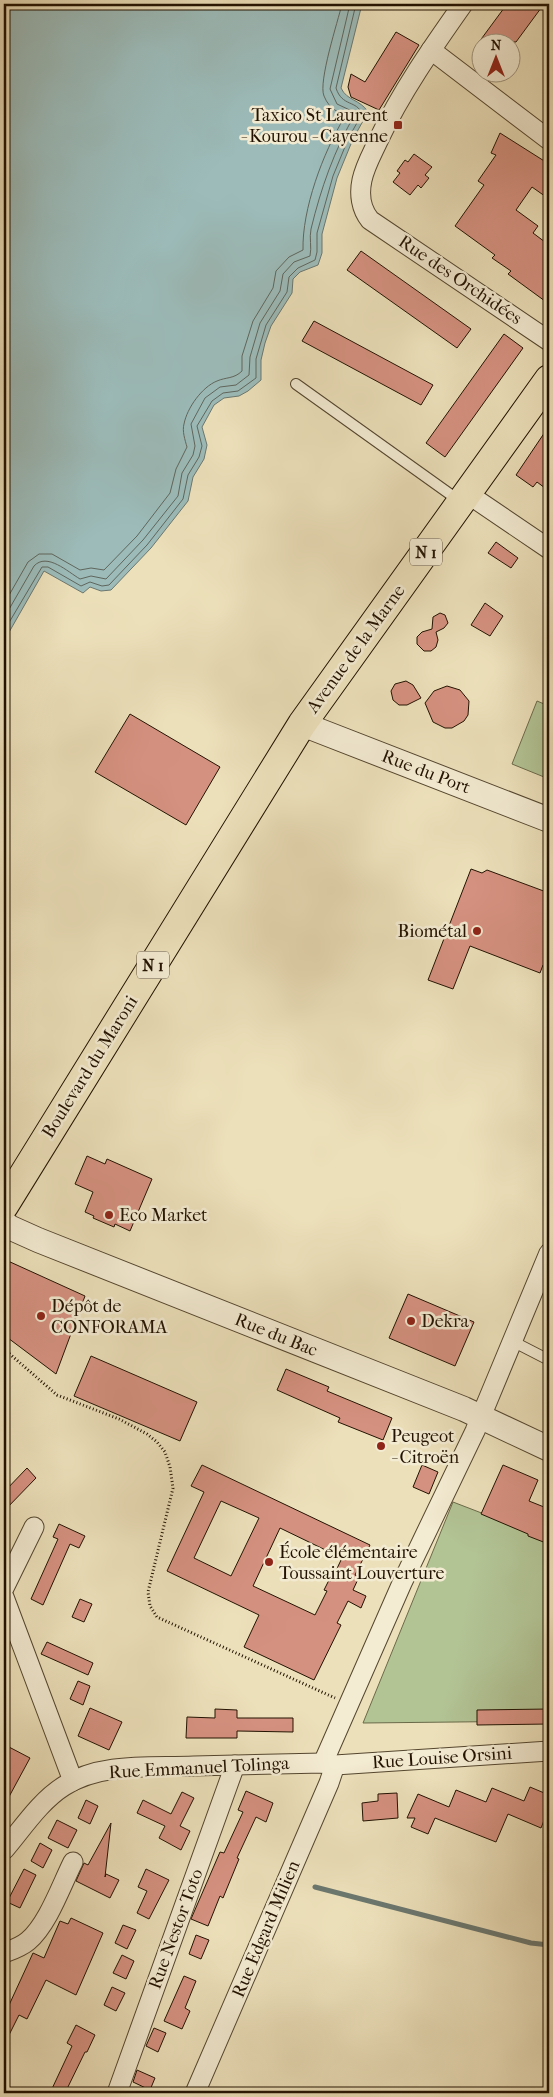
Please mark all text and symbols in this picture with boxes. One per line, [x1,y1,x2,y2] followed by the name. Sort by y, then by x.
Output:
[470,32,520,82] north arrow
[491,37,502,54] text: N
[241,105,389,147] place label: Taxico St Laurent - Kourou - Cayenne
[392,119,404,131] marker: Taxico St Laurent - Kourou - Cayenne
[394,231,526,329] street label: Rue des Orchidées
[410,538,442,566] road number: N 1
[302,581,410,718] street label: Avenue de la Marne
[379,746,474,799] street label: Rue du Port
[398,921,467,942] place label: Biométal
[471,925,483,937] marker: Biométal
[137,952,169,978] road number: N 1
[38,991,143,1142] street label: Boulevard du Maroni
[119,1205,208,1226] place label: Eco Market
[103,1209,115,1221] marker: Eco Market
[51,1296,168,1338] place label: Dépôt de CONFORAMA
[232,1309,321,1361] street label: Rue du Bac
[35,1310,47,1322] marker: Dépôt de CONFORAMA
[421,1311,470,1332] place label: Dekra
[405,1315,417,1327] marker: Dekra
[391,1426,460,1468] place label: Peugeot - Citroën
[375,1440,387,1452] marker: Peugeot - Citroën
[279,1541,445,1584] place label: École élémentaire Toussaint Louverture
[263,1556,275,1568] marker: École élémentaire Toussaint Louverture
[371,1743,513,1773] street label: Rue Louise Orsini
[108,1753,291,1783] street label: Rue Emmanuel Tolinga
[228,1857,305,2001] street label: Rue Edgard Milien
[144,1866,208,1992] street label: Rue Nestor Toto

